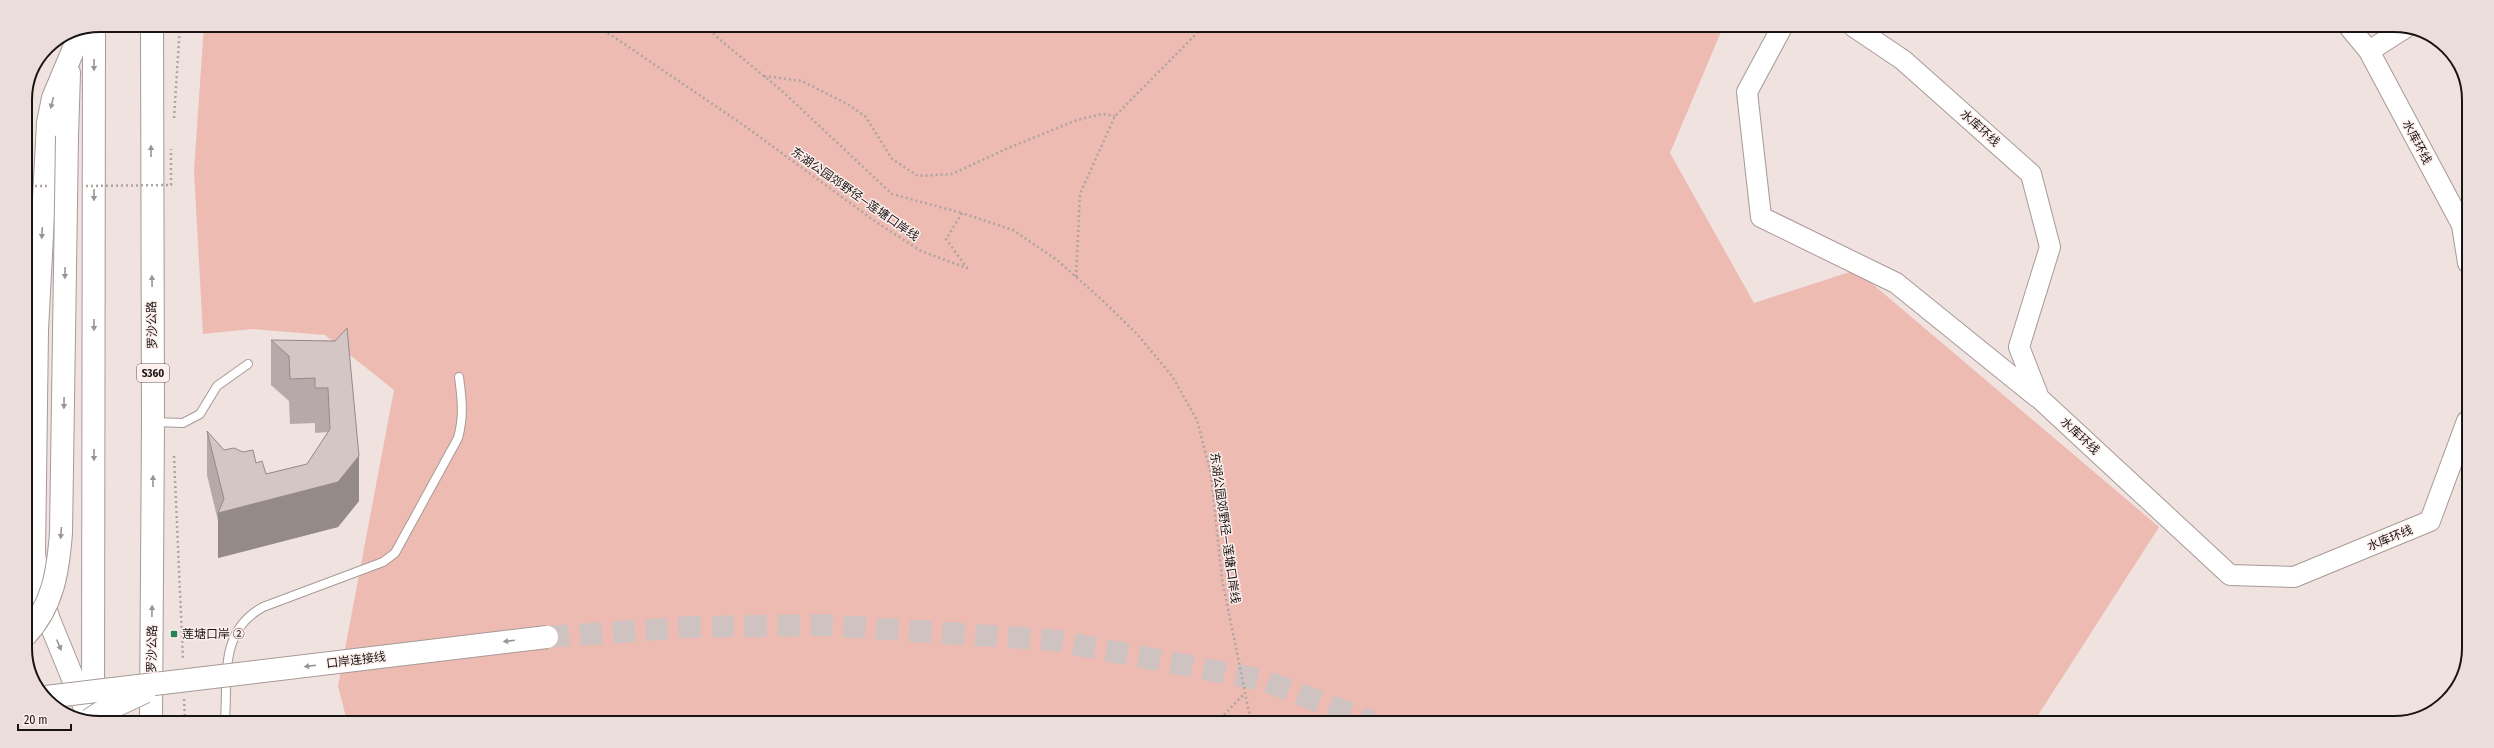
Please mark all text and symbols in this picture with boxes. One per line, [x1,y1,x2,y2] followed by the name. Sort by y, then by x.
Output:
[91,59,97,72] one-way arrow
[48,97,54,110] one-way arrow
[1957,107,2003,149] street label: 水库环线
[2400,118,2434,166] street label: 水库环线
[148,144,154,157] one-way arrow
[788,144,922,244] street label: 东湖公园郊野径—莲塘口岸线
[91,189,97,202] one-way arrow
[38,227,45,239] one-way arrow
[62,267,68,280] one-way arrow
[149,274,155,287] one-way arrow
[145,301,159,349] street label: 罗沙公路
[91,319,97,332] one-way arrow
[137,364,169,382] road number: S360
[61,397,67,410] one-way arrow
[2058,415,2102,457] street label: 水库环线
[91,449,97,462] one-way arrow
[1207,451,1243,605] street label: 东湖公园郊野径—莲塘口岸线
[150,474,156,487] one-way arrow
[2365,523,2415,553] street label: 水库环线
[58,527,65,539] one-way arrow
[149,604,155,617] one-way arrow
[145,625,159,673] street label: 罗沙公路
[182,627,245,641] place label: 莲塘口岸 ②
[169,629,179,639] marker: 莲塘口岸 ②
[503,638,515,644] one-way arrow
[56,639,63,651] one-way arrow
[325,649,387,671] street label: 口岸连接线
[304,663,316,669] one-way arrow
[18,706,71,732] scale bar
[24,713,48,727] text: 20 m

